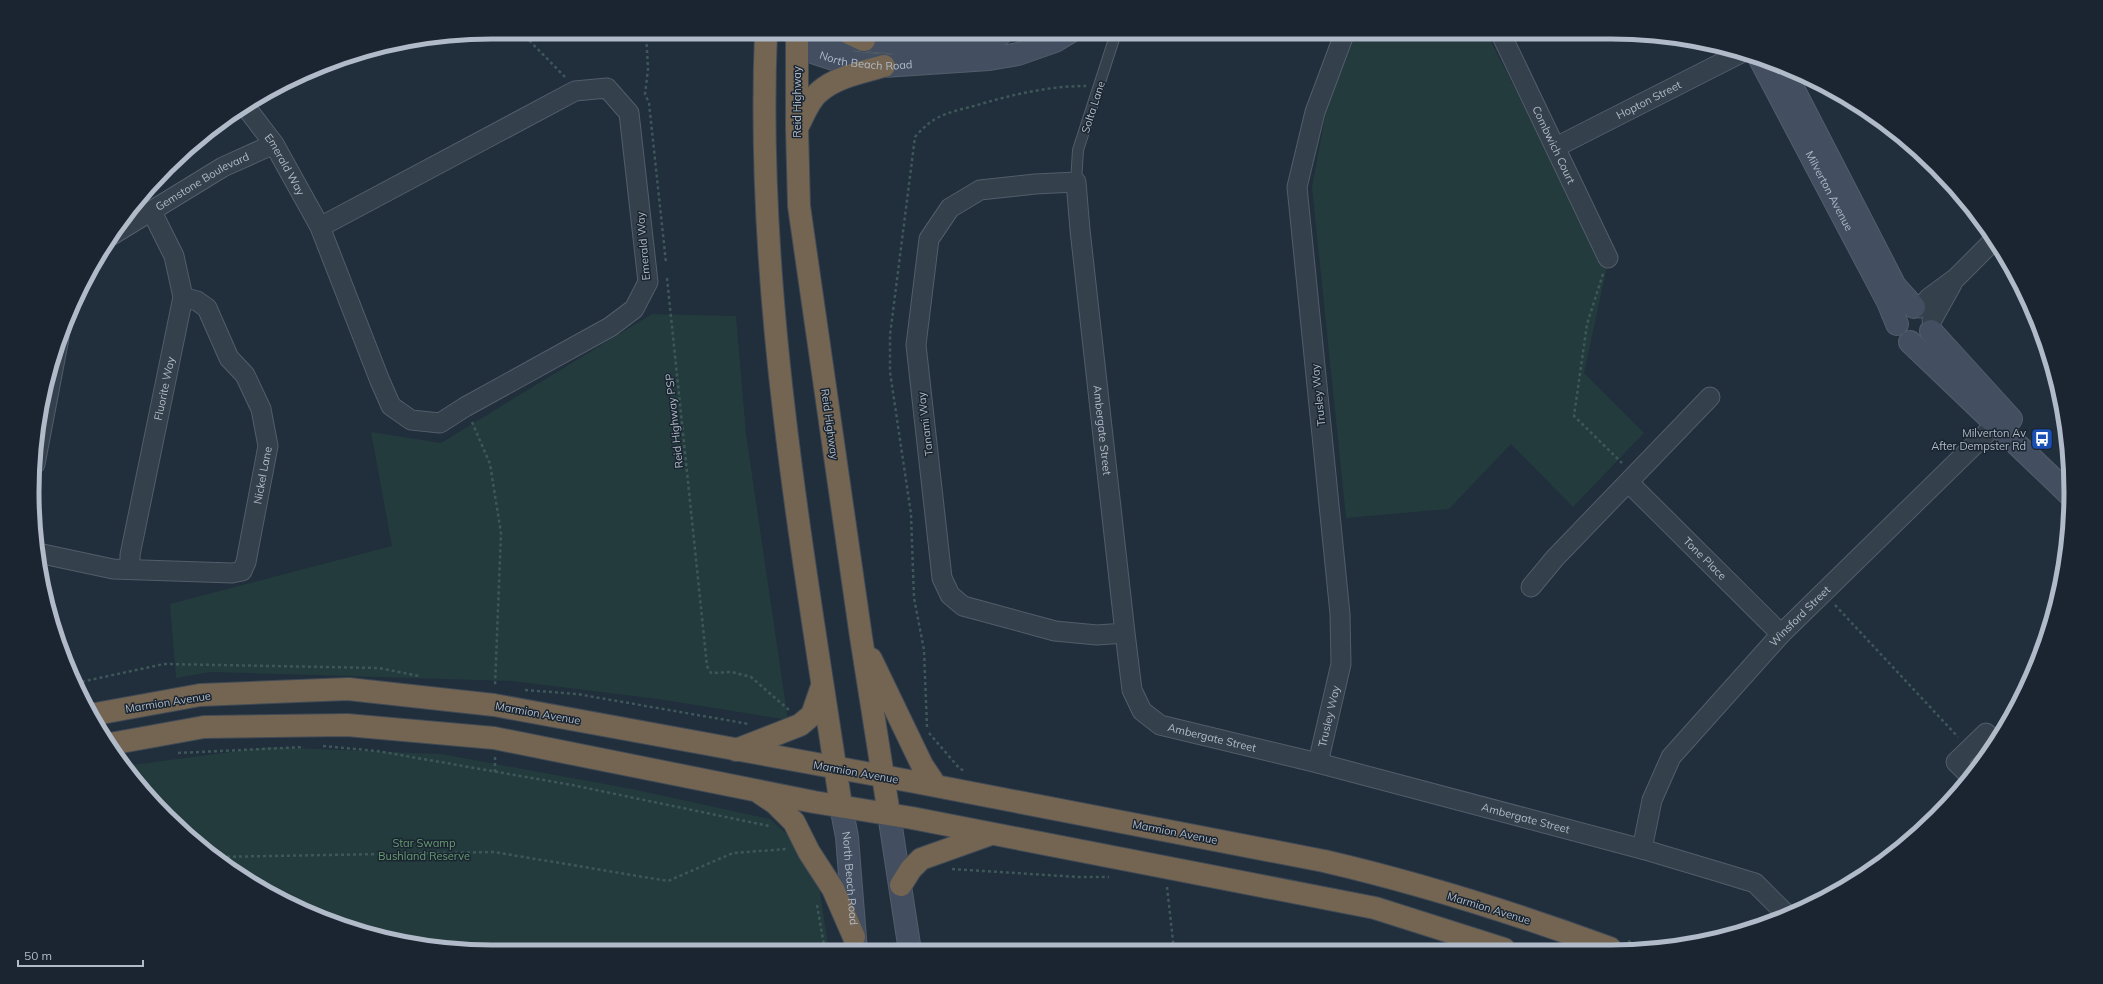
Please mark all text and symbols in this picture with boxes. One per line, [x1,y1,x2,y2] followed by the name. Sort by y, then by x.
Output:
[818,48,913,73] street label: North Beach Road
[790,66,804,138] street label: Reid Highway
[1614,77,1684,122] street label: Hopton Street
[1078,79,1108,135] street label: Solta Lane
[1529,104,1578,186] street label: Combwich Court
[262,131,308,198] street label: Emerald Way
[1803,148,1856,233] street label: Milverton Avenue
[153,149,251,214] street label: Gemstone Boulevard
[633,211,653,281] street label: Emerald Way
[151,355,178,422] street label: Fluorite Way
[1308,363,1328,427] street label: Trusley Way
[662,373,686,469] street label: Reid Highway PSP
[1090,384,1114,476] street label: Ambergate Street
[818,388,842,461] street label: Reid Highway
[914,391,936,457] street label: Tanami Way
[1931,426,2026,453] place label: Milverton Av After Dempster Rd
[2029,426,2055,452] bus stop icon: Milverton Av After Dempster Rd
[250,445,275,505] street label: Nickel Lane
[1680,534,1729,583] street label: Tone Place
[1766,583,1833,649] street label: Winsford Street
[1315,684,1343,748] street label: Trusley Way
[124,688,212,716] street label: Marmion Avenue
[494,699,582,727] street label: Marmion Avenue
[1166,720,1258,755] street label: Ambergate Street
[812,758,900,786] street label: Marmion Avenue
[1480,800,1571,837] street label: Ambergate Street
[1131,817,1219,847] street label: Marmion Avenue
[839,830,861,926] street label: North Beach Road
[378,836,470,863] park label: Star Swamp Bushland Reserve
[1446,889,1532,927] street label: Marmion Avenue
[18,942,143,968] scale bar
[24,948,52,963] text: 50 m

